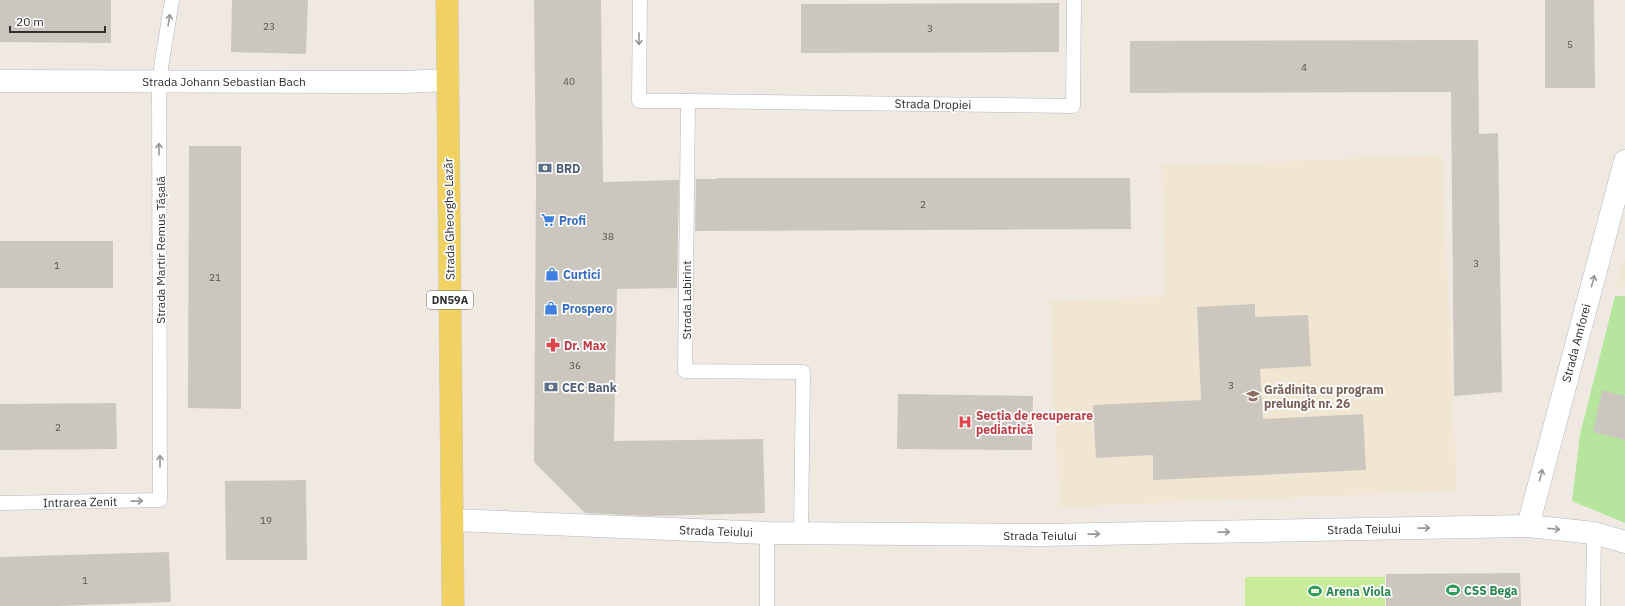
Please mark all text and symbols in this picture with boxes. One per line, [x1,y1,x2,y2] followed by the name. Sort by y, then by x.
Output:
[10,8,105,34] scale bar
[16,14,44,29] text: 20 m
[165,14,173,27] one-way arrow
[263,20,275,33] house number: 23
[927,22,933,35] house number: 3
[635,32,643,45] one-way arrow
[1567,38,1573,51] house number: 5
[1301,61,1307,74] house number: 4
[142,74,306,89] street label: Strada Johann Sebastian Bach
[563,75,575,88] house number: 40
[894,96,972,112] street label: Strada Dropiei
[155,143,163,156] one-way arrow
[440,157,458,280] street label: Strada Gheorghe Lazăr
[537,160,553,176] bank icon: BRD
[556,161,580,176] place label: BRD
[153,176,168,324] street label: Strada Martir Remus Tășală
[920,198,926,211] house number: 2
[540,212,556,228] supermarket icon: Profi
[559,213,586,228] place label: Profi
[602,230,614,243] house number: 38
[1473,257,1479,270] house number: 3
[54,259,60,272] house number: 1
[679,261,694,339] street label: Strada Labirint
[544,266,560,282] shop icon: Curtici
[563,267,601,282] place label: Curtici
[209,271,221,284] house number: 21
[1590,275,1597,288] one-way arrow
[427,291,473,309] road number: DN59A
[543,300,559,316] shop icon: Prospero
[562,301,613,316] place label: Prospero
[1558,302,1594,384] street label: Strada Amforei
[545,337,561,353] pharmacy icon: Dr. Max
[564,338,606,353] place label: Dr. Max
[569,359,581,372] house number: 36
[543,379,559,395] bank icon: CEC Bank
[1228,379,1234,392] house number: 3
[562,380,617,395] place label: CEC Bank
[1264,382,1384,411] place label: Grădinița cu program prelungit nr. 26
[1245,388,1261,404] school or university icon: Grădinița cu program prelungit nr. 26
[976,408,1093,437] place label: Secția de recuperare pediatrică
[957,414,973,430] hospital icon: Secția de recuperare pediatrică
[55,421,61,434] house number: 2
[156,455,164,468] one-way arrow
[1538,469,1546,482] one-way arrow
[43,494,117,510] street label: Intrarea Zenit
[130,497,143,505] one-way arrow
[260,514,272,527] house number: 19
[1327,521,1401,537] street label: Strada Teiului
[679,522,753,540] street label: Strada Teiului
[1417,524,1430,532] one-way arrow
[1547,525,1560,532] one-way arrow
[1003,528,1077,543] street label: Strada Teiului
[1217,528,1230,536] one-way arrow
[1087,530,1100,538] one-way arrow
[82,574,88,587] house number: 1
[1445,582,1461,598] sports icon: CSS Bega
[1307,583,1323,599] sports icon: Arena Viola
[1464,583,1518,598] place label: CSS Bega
[1326,584,1391,599] place label: Arena Viola

